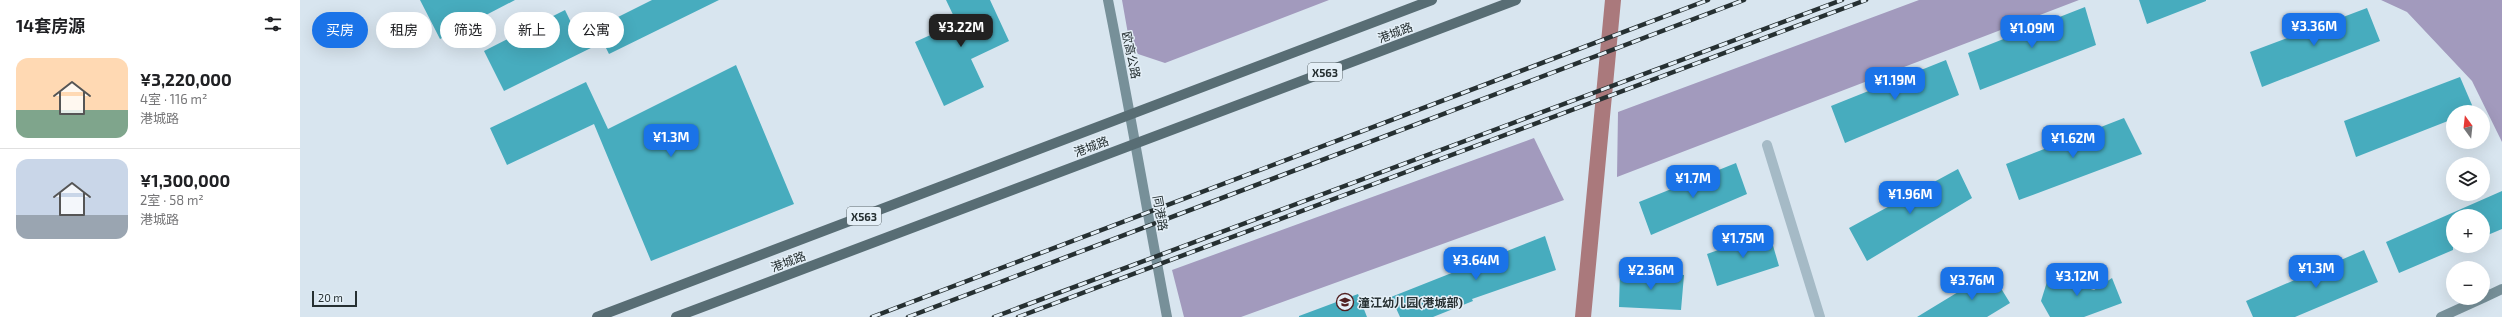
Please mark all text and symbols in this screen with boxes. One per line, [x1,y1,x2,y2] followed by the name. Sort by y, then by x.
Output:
[312,12,368,48] chip: 买房
[376,12,432,48] chip: 租房
[440,12,496,48] chip: 筛选
[504,12,560,48] chip: 新上
[568,12,624,48] chip: 公寓
[262,13,284,35] icon: filters
[2281,13,2347,47] pin: ¥3.36M
[928,14,994,48] pin: ¥3.22M
[16,15,85,35] text: 14套房源
[1999,15,2065,49] pin: ¥1.09M
[2291,18,2337,34] text: ¥3.36M
[938,19,984,35] text: ¥3.22M
[1376,19,1414,45] street label: 港城路
[2009,20,2055,36] text: ¥1.09M
[1120,30,1144,80] street label: 欧高公路
[1308,63,1342,81] road number: X563
[1862,67,1928,101] pin: ¥1.19M
[140,69,232,89] text: ¥3,220,000
[1874,72,1916,88] text: ¥1.19M
[48,74,96,122] icon: home
[140,91,207,107] text: 4室 · 116 m²
[2446,105,2490,149] north arrow
[2446,105,2490,305] map controls
[140,110,179,126] text: 港城路
[643,124,699,158] pin: ¥1.3M
[2040,125,2106,159] pin: ¥1.62M
[653,129,689,145] text: ¥1.3M
[2051,130,2095,146] text: ¥1.62M
[1072,133,1110,159] street label: 港城路
[2446,157,2490,201] button: layers
[1665,165,1721,199] pin: ¥1.7M
[140,170,230,190] text: ¥1,300,000
[1675,170,1711,186] text: ¥1.7M
[48,175,96,223] icon: home
[1877,181,1943,215] pin: ¥1.96M
[1888,186,1932,202] text: ¥1.96M
[140,192,204,208] text: 2室 · 58 m²
[1151,194,1171,232] street label: 同港路
[847,207,881,225] road number: X563
[2446,209,2490,253] button: +
[140,211,179,227] text: 港城路
[1710,225,1776,259] pin: ¥1.75M
[1722,230,1764,246] text: ¥1.75M
[1443,247,1509,281] pin: ¥3.64M
[769,248,807,274] street label: 港城路
[1452,252,1500,268] text: ¥3.64M
[2288,255,2344,289] pin: ¥1.3M
[1618,257,1684,291] pin: ¥2.36M
[2298,260,2334,276] text: ¥1.3M
[2446,261,2490,305] button: −
[1628,262,1674,278] text: ¥2.36M
[2044,263,2110,297] pin: ¥3.12M
[1939,267,2005,301] pin: ¥3.76M
[2055,268,2099,284] text: ¥3.12M
[1949,272,1995,288] text: ¥3.76M
[312,289,357,308] scale bar
[318,291,343,304] text: 20 m
[1335,292,1355,312] school or university icon: 潼江幼儿园(港城部)
[1358,295,1463,309] place label: 潼江幼儿园(港城部)

